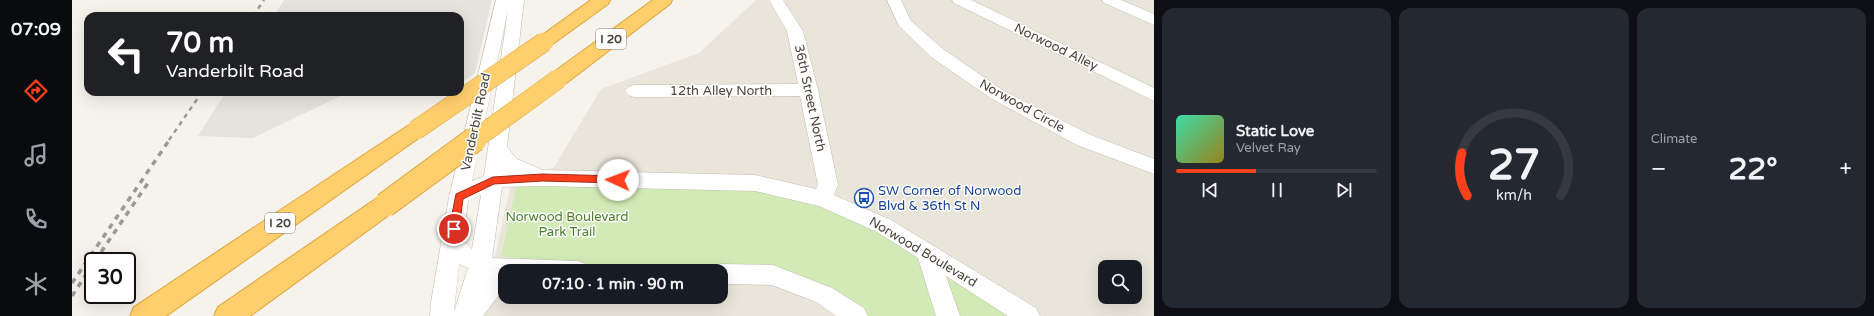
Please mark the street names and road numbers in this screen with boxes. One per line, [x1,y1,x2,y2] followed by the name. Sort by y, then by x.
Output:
[1012,20,1100,74] street label: Norwood Alley
[596,29,626,49] road number: I 20
[791,43,829,153] street label: 36th Street North
[458,72,494,172] street label: Vanderbilt Road
[976,76,1068,136] street label: Norwood Circle
[670,83,772,99] street label: 12th Alley North
[265,213,295,233] road number: I 20
[866,213,980,291] street label: Norwood Boulevard

